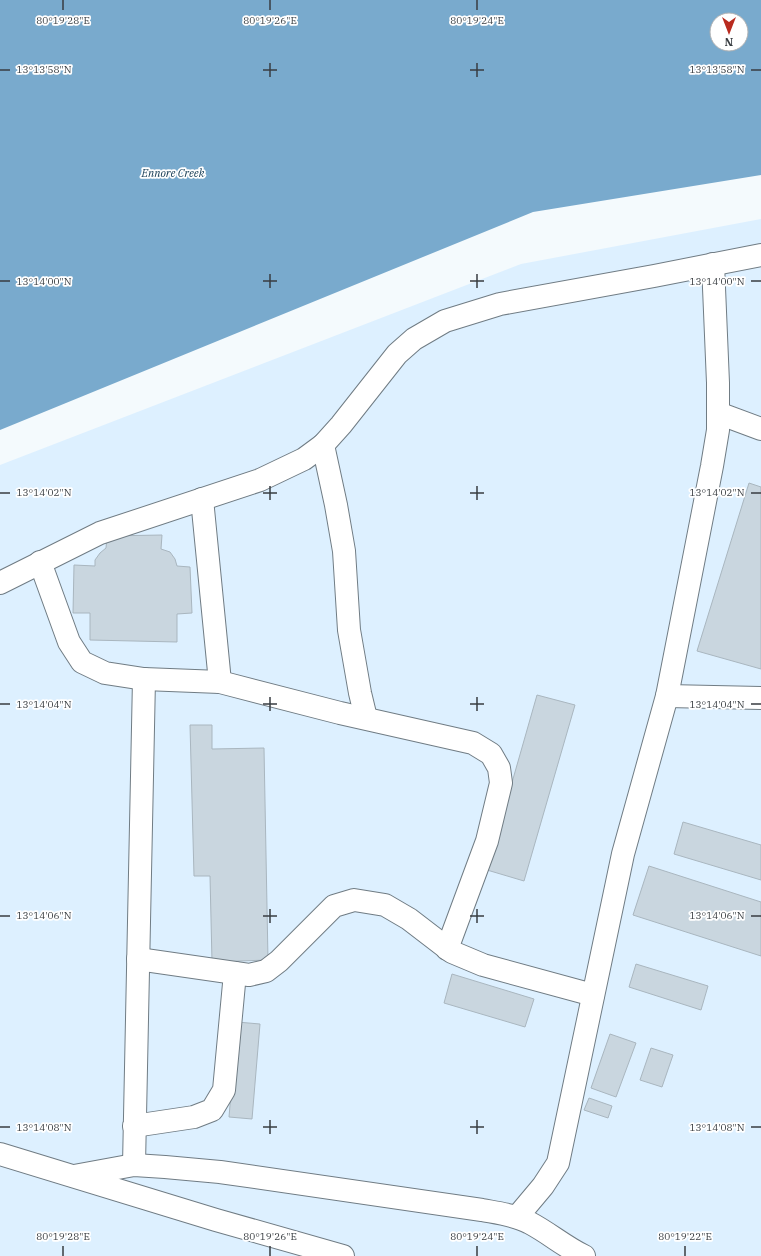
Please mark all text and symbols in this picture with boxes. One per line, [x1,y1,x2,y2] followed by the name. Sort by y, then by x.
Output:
[709,12,749,52] north arrow
[36,14,90,27] text: 80°19'28"E
[243,14,297,27] text: 80°19'26"E
[450,14,504,27] text: 80°19'24"E
[724,35,733,49] text: N
[17,63,72,76] text: 13°13'58"N
[690,63,745,76] text: 13°13'58"N
[140,166,205,180] water label: Ennore Creek
[17,275,72,288] text: 13°14'00"N
[690,275,745,288] text: 13°14'00"N
[17,486,72,499] text: 13°14'02"N
[690,486,745,499] text: 13°14'02"N
[17,698,72,711] text: 13°14'04"N
[690,698,745,711] text: 13°14'04"N
[17,909,72,922] text: 13°14'06"N
[690,909,745,922] text: 13°14'06"N
[17,1121,72,1134] text: 13°14'08"N
[690,1121,745,1134] text: 13°14'08"N
[36,1230,90,1243] text: 80°19'28"E
[243,1230,297,1243] text: 80°19'26"E
[450,1230,504,1243] text: 80°19'24"E
[658,1230,712,1243] text: 80°19'22"E

